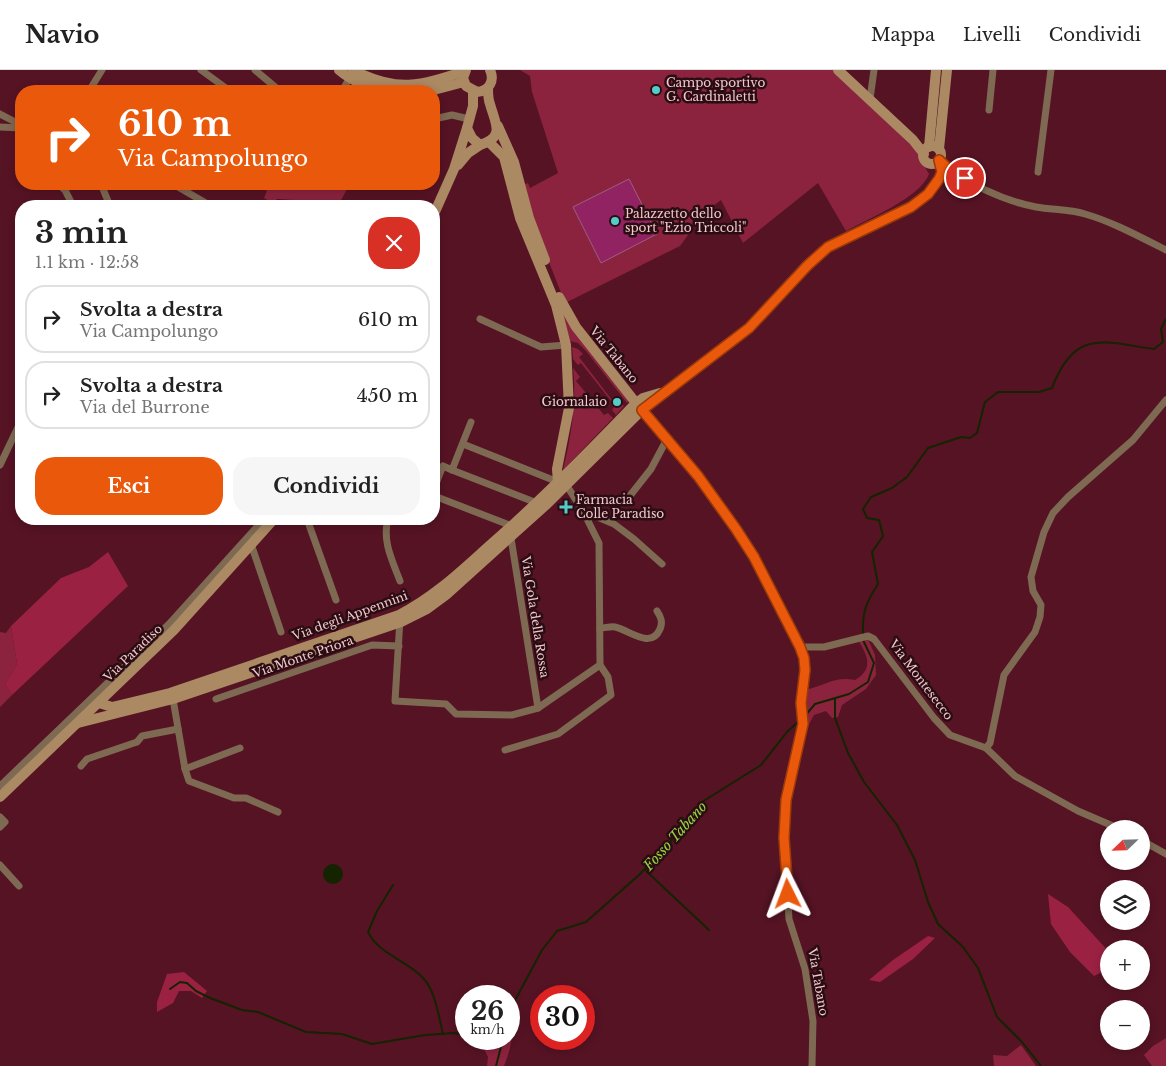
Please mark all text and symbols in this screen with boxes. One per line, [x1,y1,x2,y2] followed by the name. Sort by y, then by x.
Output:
[25,20,99,49] text: Navio
[871,24,935,46] text: Mappa
[963,24,1021,46] text: Livelli
[1049,24,1141,46] text: Condividi
[666,75,765,104] place label: Campo sportivo G. Cardinaletti
[650,84,662,96] marker: Campo sportivo G. Cardinaletti
[118,102,231,145] text: 610 m
[35,105,100,170] icon: right
[118,145,308,172] text: Via Campolungo
[944,157,986,199] pin
[951,164,979,192] icon: arrive
[625,206,746,235] place label: Palazzetto dello sport "Ezio Triccoli"
[35,214,128,251] text: 3 min
[609,215,621,227] marker: Palazzetto dello sport "Ezio Triccoli"
[368,217,420,269] button: close
[35,252,139,272] text: 1.1 km · 12:58
[80,298,223,321] text: Svolta a destra
[37,305,65,333] icon: right
[358,308,418,331] text: 610 m
[80,321,218,341] text: Via Campolungo
[586,323,642,386] street label: Via Tabano
[80,374,223,397] text: Svolta a destra
[37,381,65,409] icon: right
[357,384,418,407] text: 450 m
[541,394,607,409] place label: Giornalaio
[611,396,623,408] marker: Giornalaio
[80,397,210,417] text: Via del Burrone
[35,457,223,515] button: Esci
[233,457,420,515] button: Condividi
[576,492,664,521] place label: Farmacia Colle Paradiso
[560,501,572,513] marker: Farmacia Colle Paradiso
[518,554,553,679] street label: Via Gola della Rossa
[289,588,410,644] street label: Via degli Appennini
[99,621,165,685] street label: Via Paradiso
[250,632,355,681] street label: Via Monte Priora
[886,636,957,723] street label: Via Montesecco
[639,798,711,875] water label: Fosso Tabano
[1100,820,1150,870] north arrow
[1100,820,1150,1050] map controls
[761,867,813,919] position arrow
[1100,880,1150,930] button: layers
[1100,940,1150,990] button: +
[805,946,832,1017] street label: Via Tabano
[530,985,595,1050] speed limit sign: 30
[471,996,504,1027] text: 26
[1100,1000,1150,1050] button: −
[470,1022,505,1037] text: km/h

